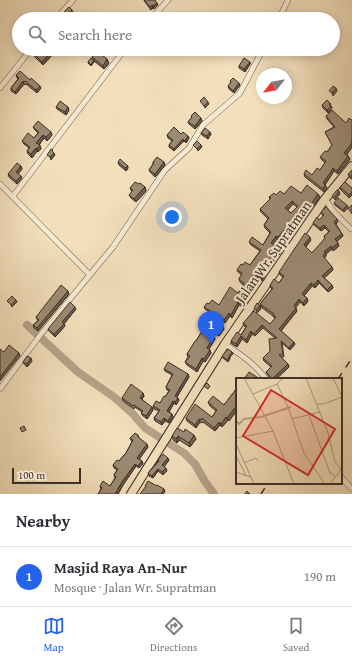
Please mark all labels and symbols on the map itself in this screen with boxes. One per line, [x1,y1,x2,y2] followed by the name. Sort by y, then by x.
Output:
[256,68,292,104] north arrow
[229,197,316,309] street label: Jalan Wr. Supratman
[162,207,182,227] your location
[198,311,224,344] pin: 1
[236,378,342,484] inset map
[12,466,81,485] scale bar

